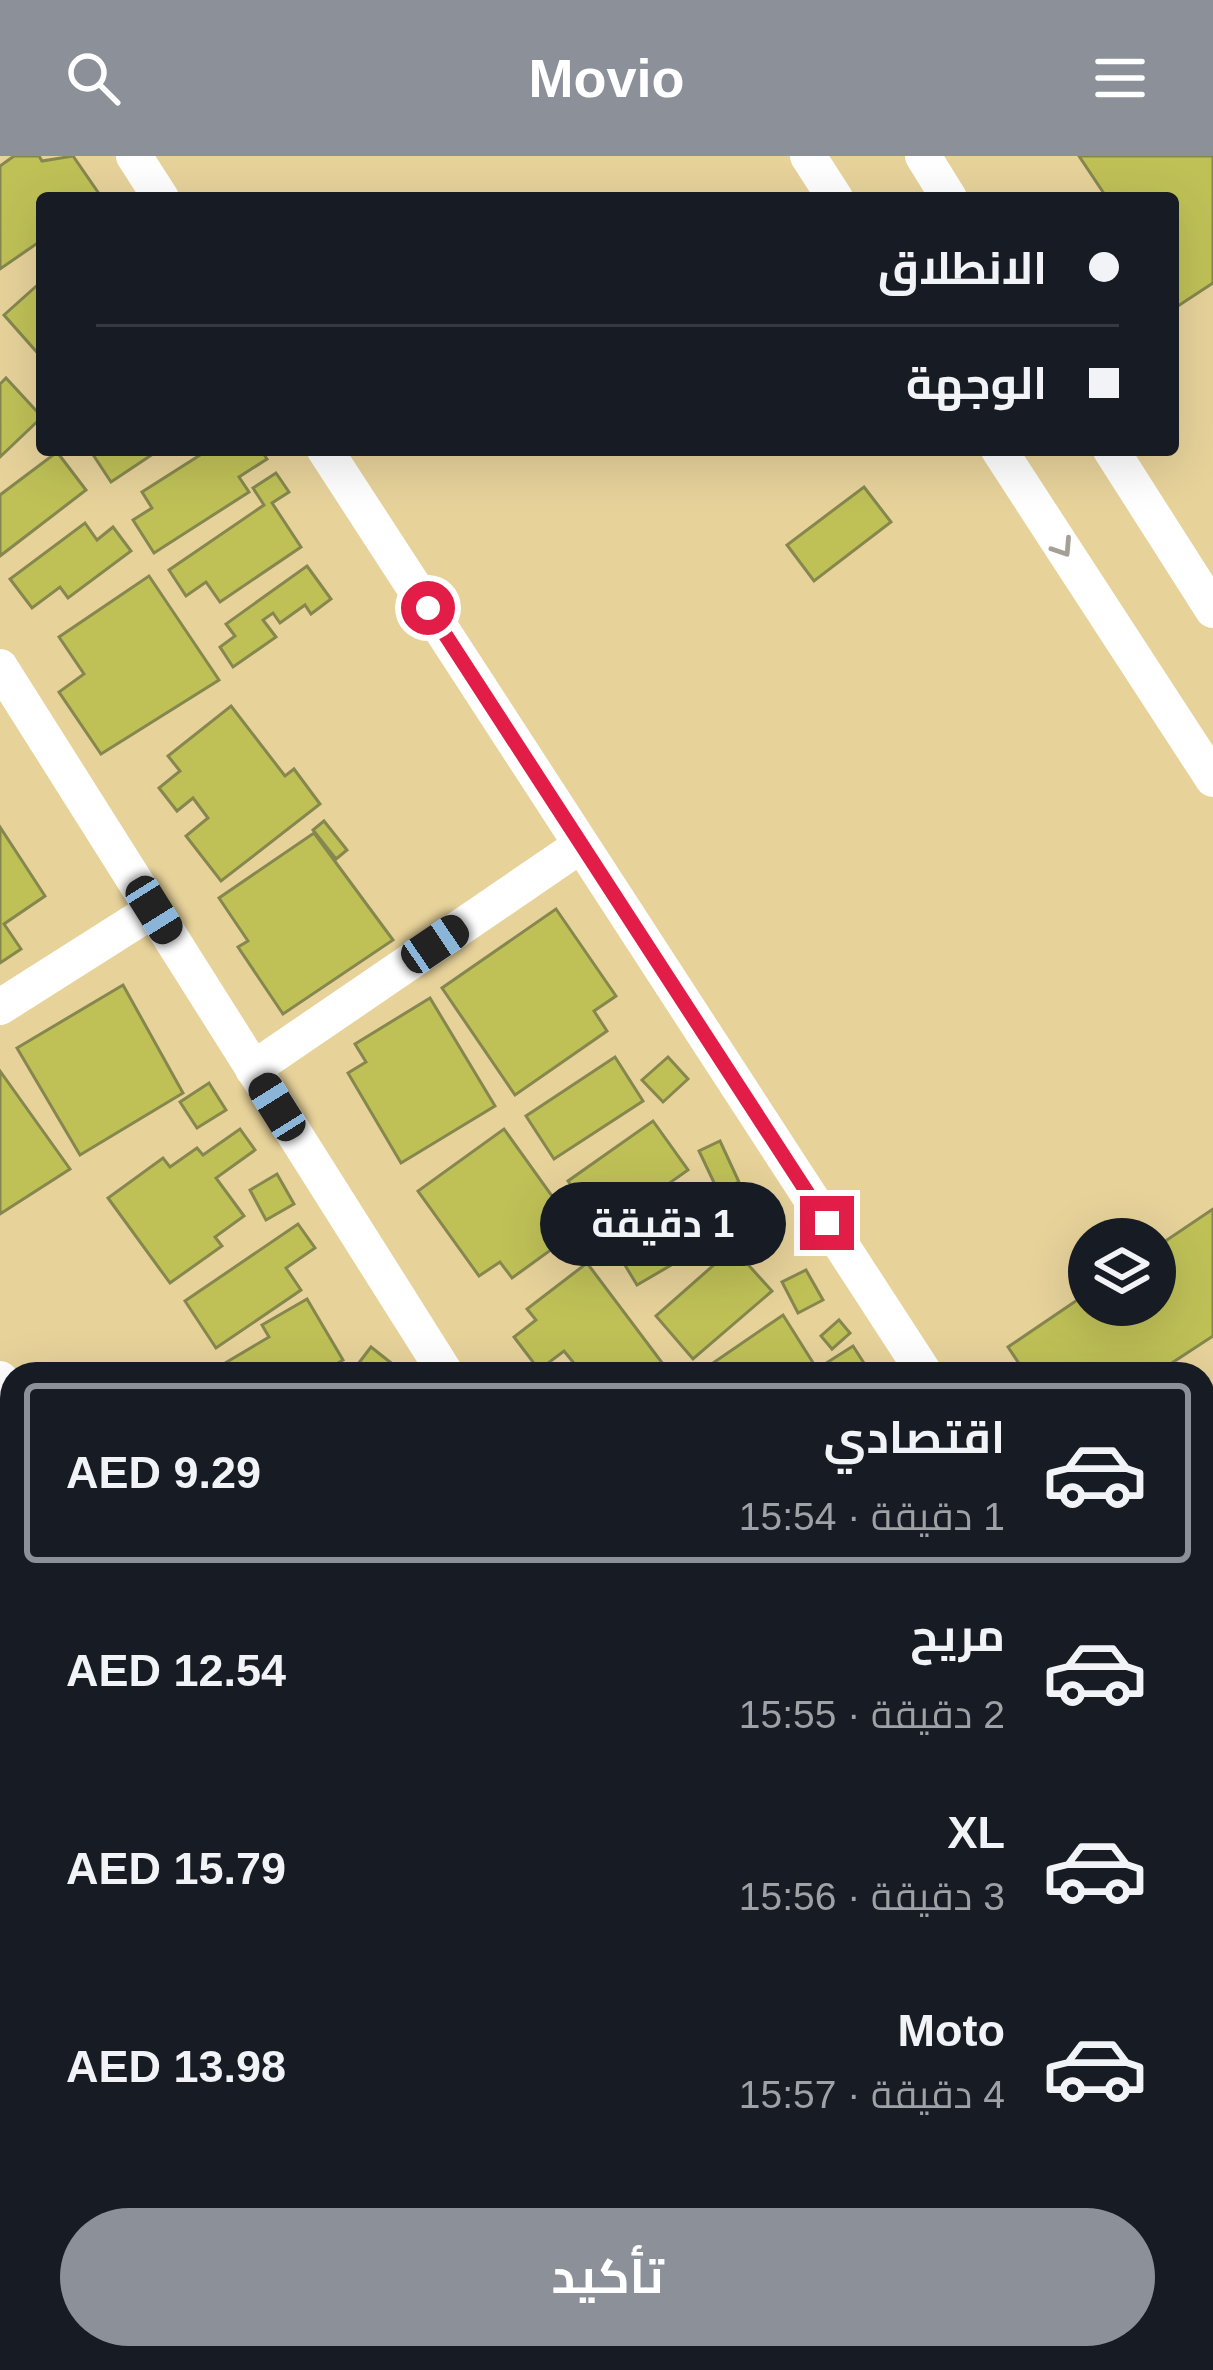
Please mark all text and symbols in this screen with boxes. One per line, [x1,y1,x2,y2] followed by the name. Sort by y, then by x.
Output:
[60,45,126,111] icon: search
[1087,45,1153,111] icon: menu
[529,48,685,108] text: Movio
[878,243,1047,294] text: الانطلاق
[906,358,1047,409] text: الوجهة
[1049,535,1071,557] one-way arrow
[401,581,455,635] route start
[120,870,188,950] car
[395,909,475,979] car
[243,1067,311,1147] car
[539,1181,785,1265] callout: 1 دقيقة
[800,1196,854,1250] route end
[592,1202,734,1245] text: 1 دقيقة
[1068,1218,1176,1326] map controls
[1068,1218,1176,1326] button: layers
[824,1412,1005,1463] text: اقتصادي
[1041,1419,1149,1527] icon: car
[66,1447,261,1498] text: AED 9.29
[739,1495,1005,1538] text: 1 دقيقة · 15:54
[910,1610,1005,1661] text: مريح
[1041,1617,1149,1725] icon: car
[66,1645,286,1696] text: AED 12.54
[739,1693,1005,1736] text: 2 دقيقة · 15:55
[947,1807,1005,1858] text: XL
[1041,1815,1149,1923] icon: car
[66,1843,286,1894] text: AED 15.79
[739,1875,1005,1918] text: 3 دقيقة · 15:56
[898,2005,1005,2056] text: Moto
[1041,2013,1149,2121] icon: car
[66,2041,286,2092] text: AED 13.98
[739,2073,1005,2116] text: 4 دقيقة · 15:57
[60,2208,1155,2346] button: تأكيد

